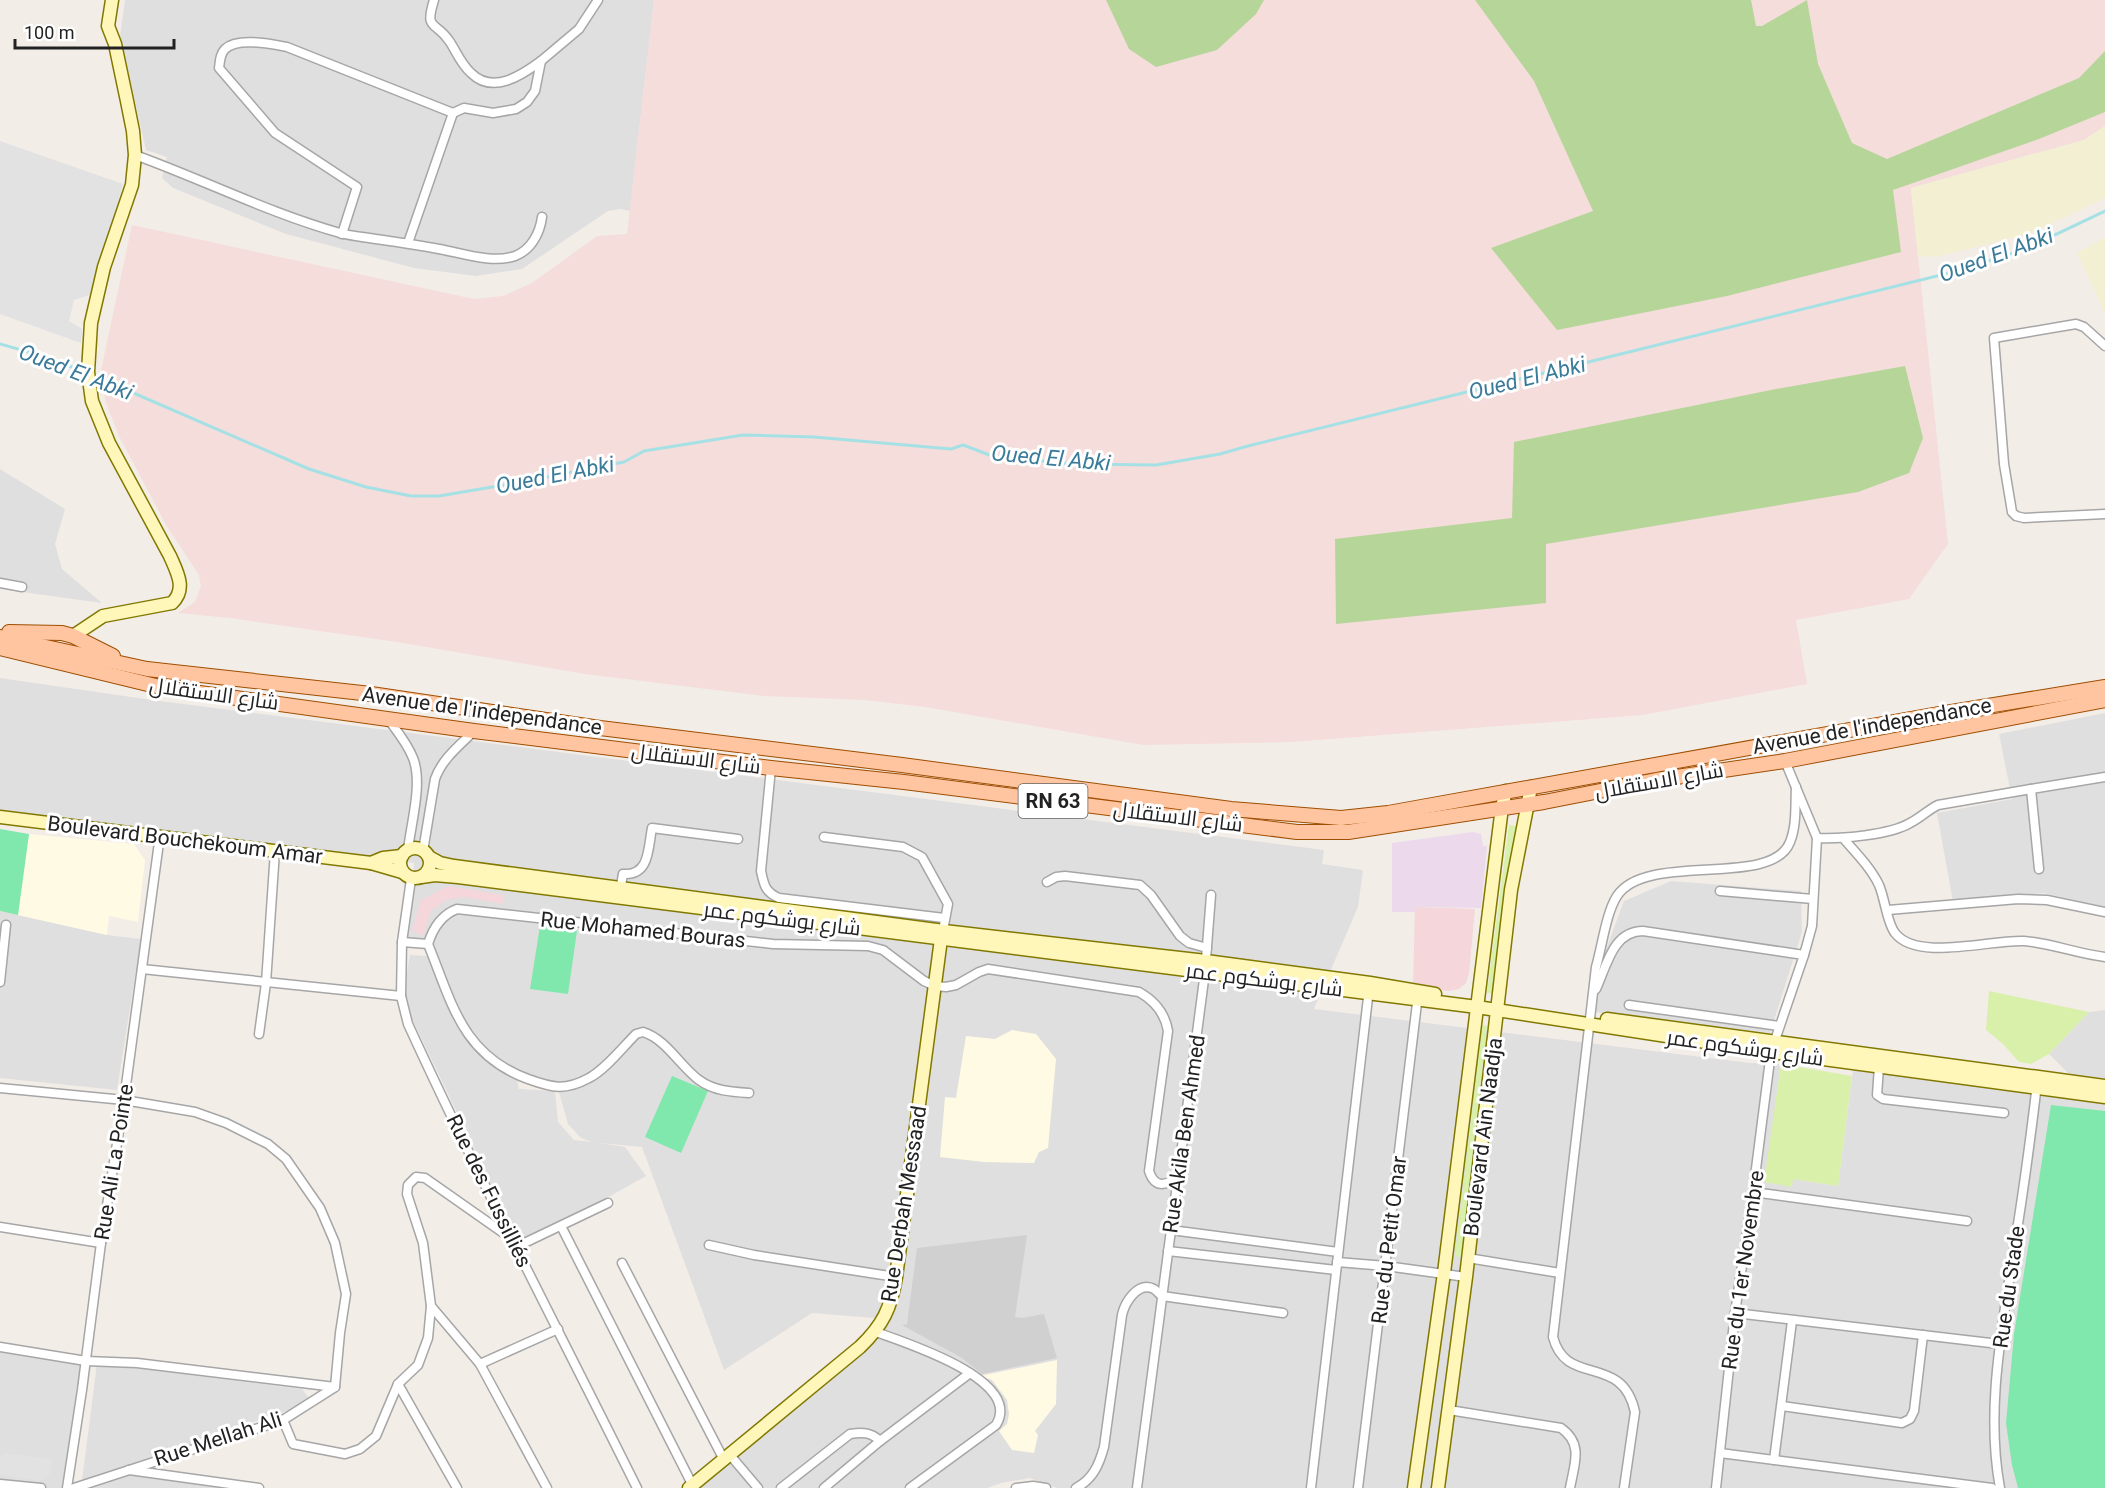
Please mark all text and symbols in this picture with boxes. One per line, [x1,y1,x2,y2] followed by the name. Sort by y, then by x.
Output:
[15,12,174,50] scale bar
[24,22,75,43] text: 100 m
[1935,222,2057,287] water label: Oued El Abki
[16,339,137,405] water label: Oued El Abki
[1466,351,1589,405] water label: Oued El Abki
[990,440,1113,476] water label: Oued El Abki
[494,451,617,499] water label: Oued El Abki
[148,673,280,717] street label: شارع الاستقلال
[360,682,604,740] street label: Avenue de l'independance
[1751,693,1993,759] street label: Avenue de l'independance
[630,739,762,781] street label: شارع الاستقلال
[1593,758,1725,806] street label: شارع الاستقلال
[1018,784,1088,818] road number: RN 63
[1112,797,1244,839] street label: شارع الاستقلال
[46,811,324,869] street label: Boulevard Bouchekoum Amar
[701,897,862,943] street label: شارع بوشكوم عمر
[539,907,747,953] street label: Rue Mohamed Bouras
[1183,958,1344,1004] street label: شارع بوشكوم عمر
[1664,1025,1825,1073] street label: شارع بوشكوم عمر
[1158,1033,1210,1235] street label: Rue Akila Ben Ahmed
[1459,1036,1507,1238] street label: Boulevard Ain Naadja
[90,1082,138,1242] street label: Rue Ali La Pointe
[877,1104,931,1304] street label: Rue Derbah Messaad
[442,1111,536,1271] street label: Rue des Fussilliés
[1367,1155,1411,1325] street label: Rue du Petit Omar
[1717,1169,1769,1371] street label: Rue du 1er Novembre
[1989,1224,2029,1350] street label: Rue du Stade
[151,1407,285,1471] street label: Rue Mellah Ali

